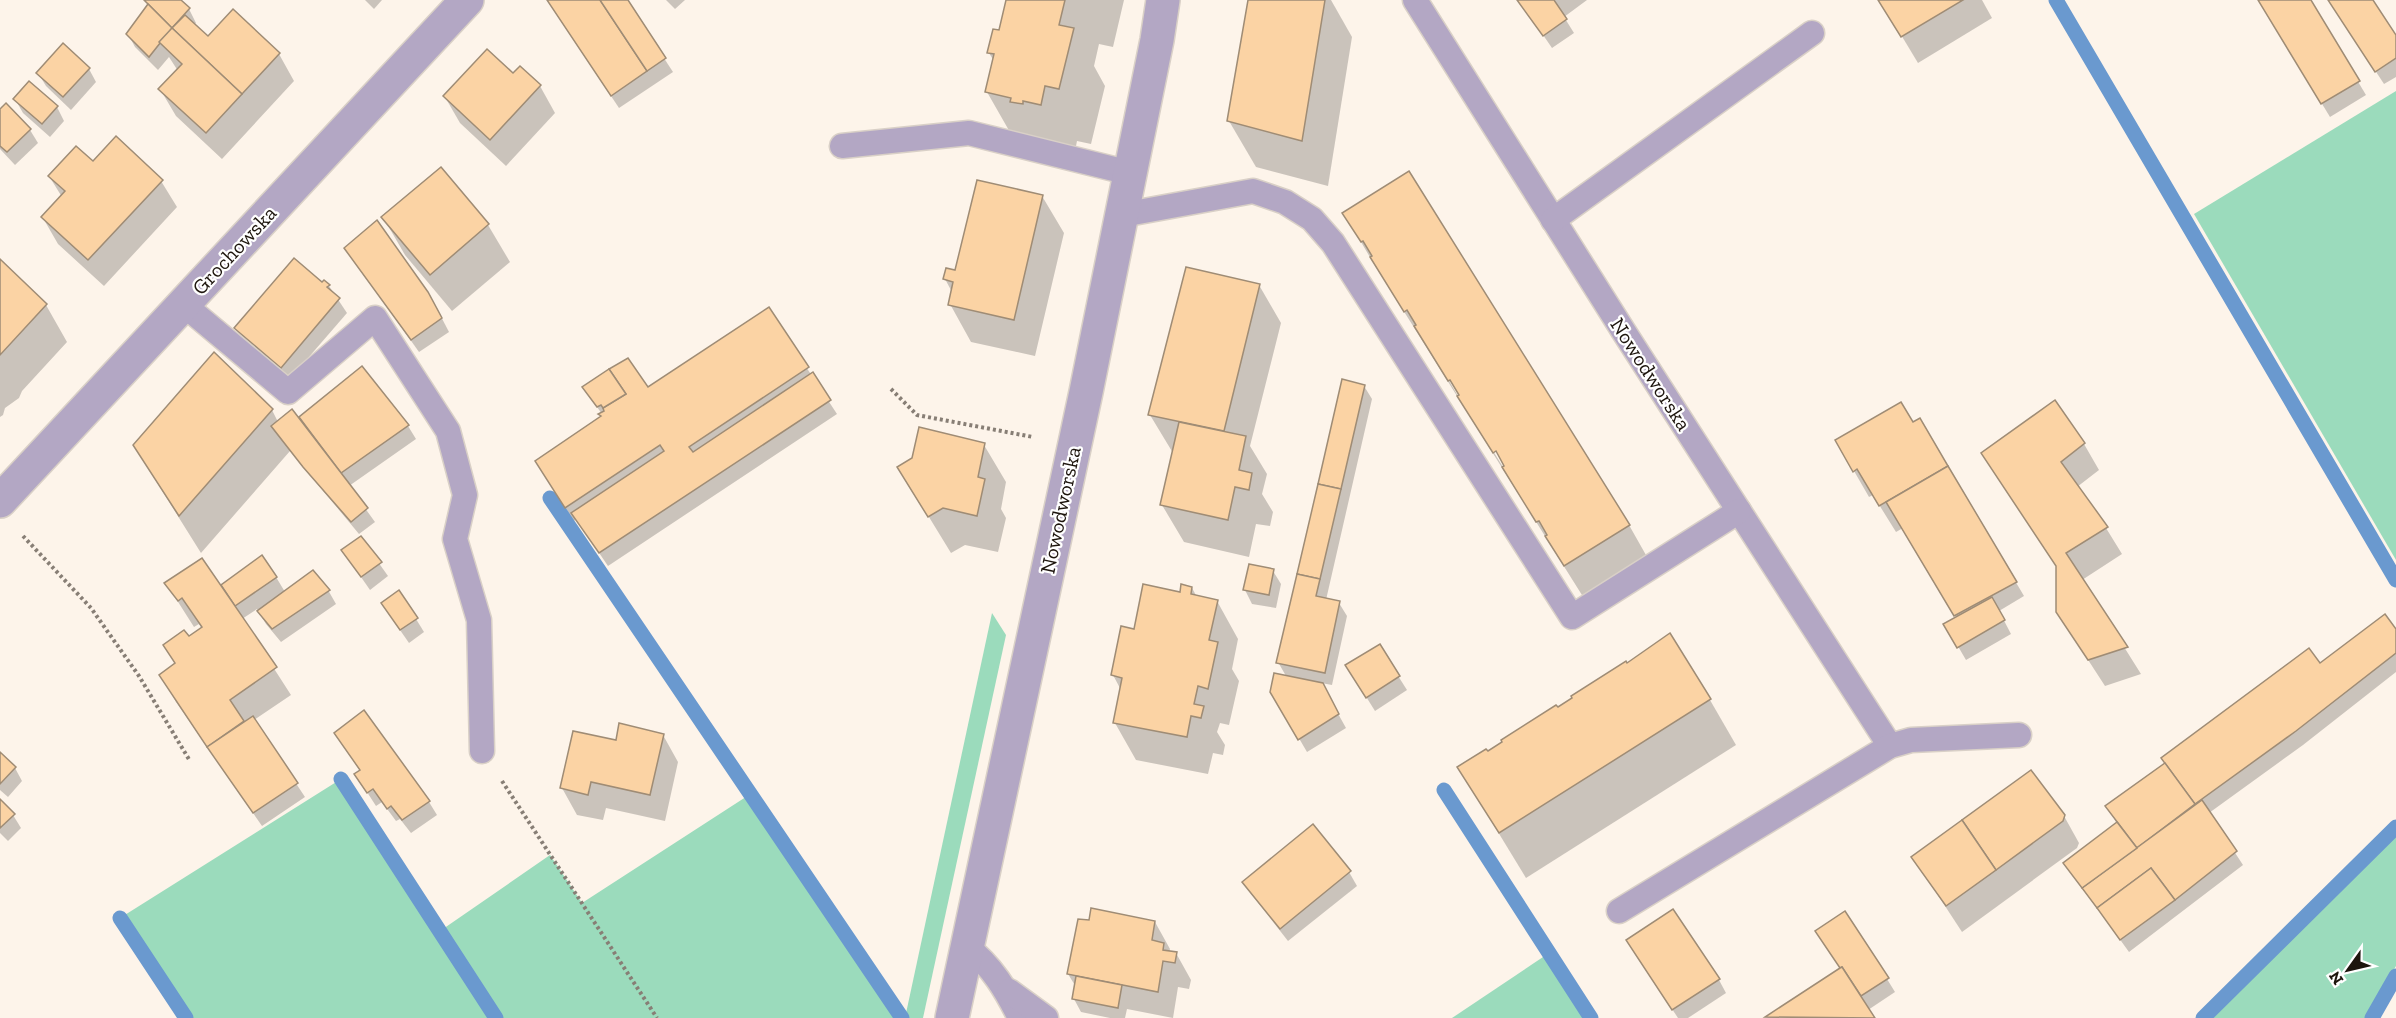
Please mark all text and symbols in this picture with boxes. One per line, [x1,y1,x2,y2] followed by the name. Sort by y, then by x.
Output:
[187,200,281,300] street label: Grochowska
[1605,313,1697,435] street label: Nowodworska
[1034,444,1086,576] street label: Nowodworska
[2318,940,2378,1000] north arrow
[2325,968,2347,988] text: N

